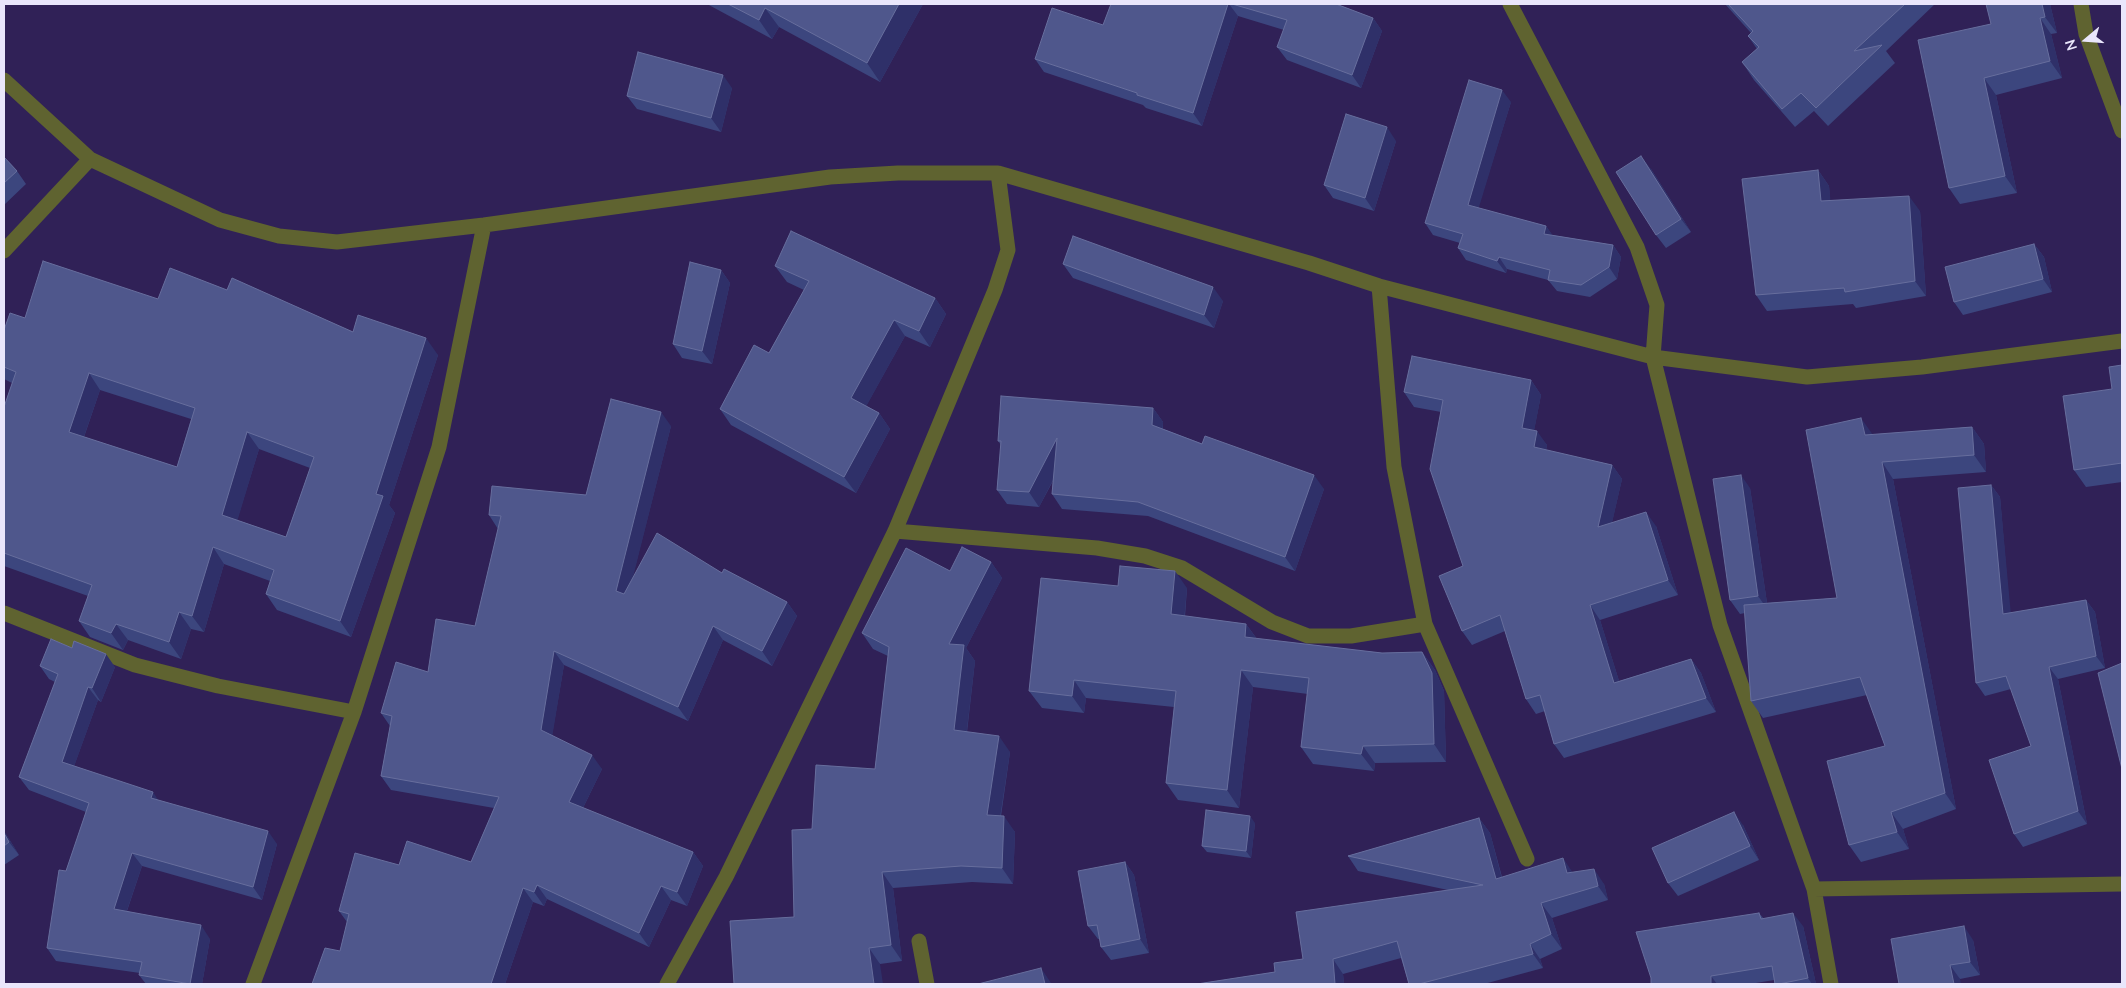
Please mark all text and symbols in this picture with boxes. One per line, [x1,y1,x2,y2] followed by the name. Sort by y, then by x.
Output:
[2061,15,2111,65] north arrow
[2061,37,2082,53] text: N

